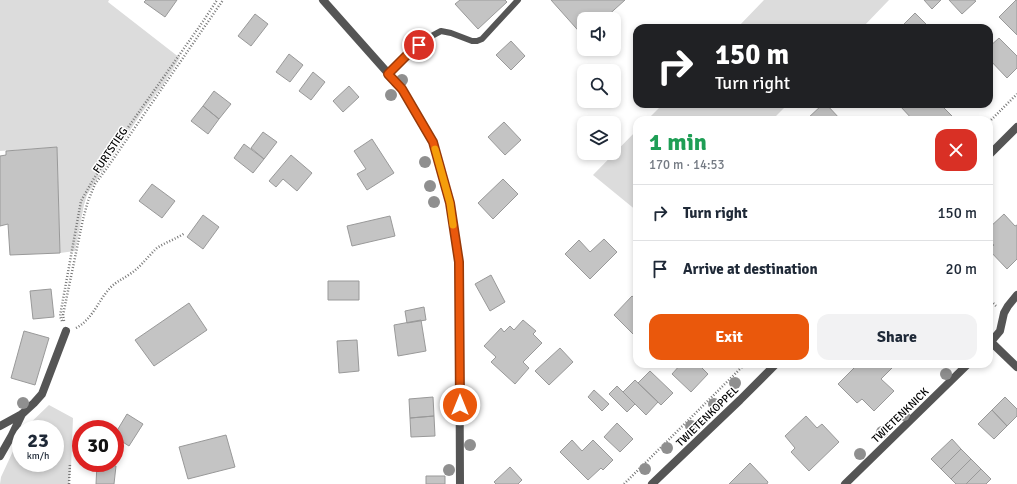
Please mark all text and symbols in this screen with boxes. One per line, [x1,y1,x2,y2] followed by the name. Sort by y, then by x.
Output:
[577,12,621,160] map controls
[577,12,621,56] button: sound
[402,28,436,62] pin
[408,34,430,56] icon: arrive
[715,38,789,72] text: 150 m
[649,40,701,92] icon: right
[577,64,621,108] button: search
[715,72,790,94] text: Turn right
[577,116,621,160] button: layers
[90,125,131,176] street label: FURTSTIEG
[649,127,707,157] text: 1 min
[935,129,977,171] button: close
[649,157,725,173] text: 170 m · 14:53
[649,202,671,224] icon: right
[683,204,748,222] text: Turn right
[937,204,977,222] text: 150 m
[649,258,671,280] icon: arrive
[683,260,818,278] text: Arrive at destination
[946,260,977,278] text: 20 m
[649,314,809,360] button: Exit
[817,314,977,360] button: Share
[674,383,741,449] street label: TWIETENKOPPEL
[439,384,481,426] position arrow
[869,385,932,446] street label: TWIETENKNICK
[72,420,124,472] speed limit sign: 30
[27,428,49,453] text: 23
[27,450,49,462] text: km/h

